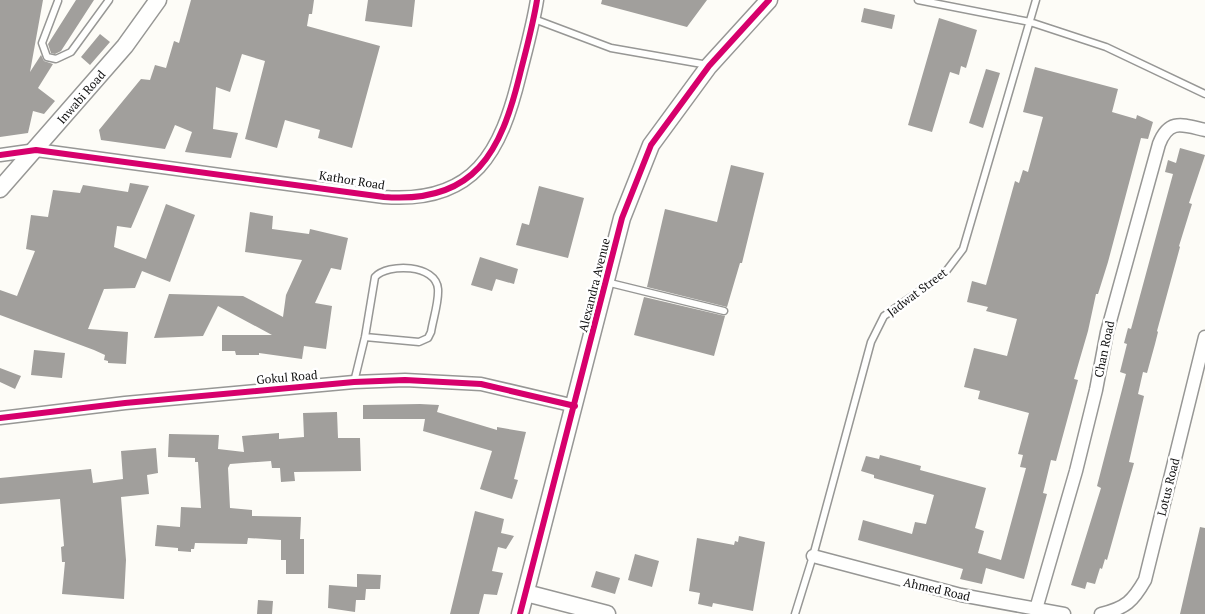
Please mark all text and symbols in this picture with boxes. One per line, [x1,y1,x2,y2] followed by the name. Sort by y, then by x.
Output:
[54,67,109,127] street label: Inwabi Road
[318,167,386,193] street label: Kathor Road
[575,236,613,334] street label: Alexandra Avenue
[884,264,950,319] street label: Jadwat Street
[1091,319,1117,379] street label: Chan Road
[256,367,319,387] street label: Gokul Road
[1154,456,1183,518] street label: Lotus Road
[902,574,972,604] street label: Ahmed Road

